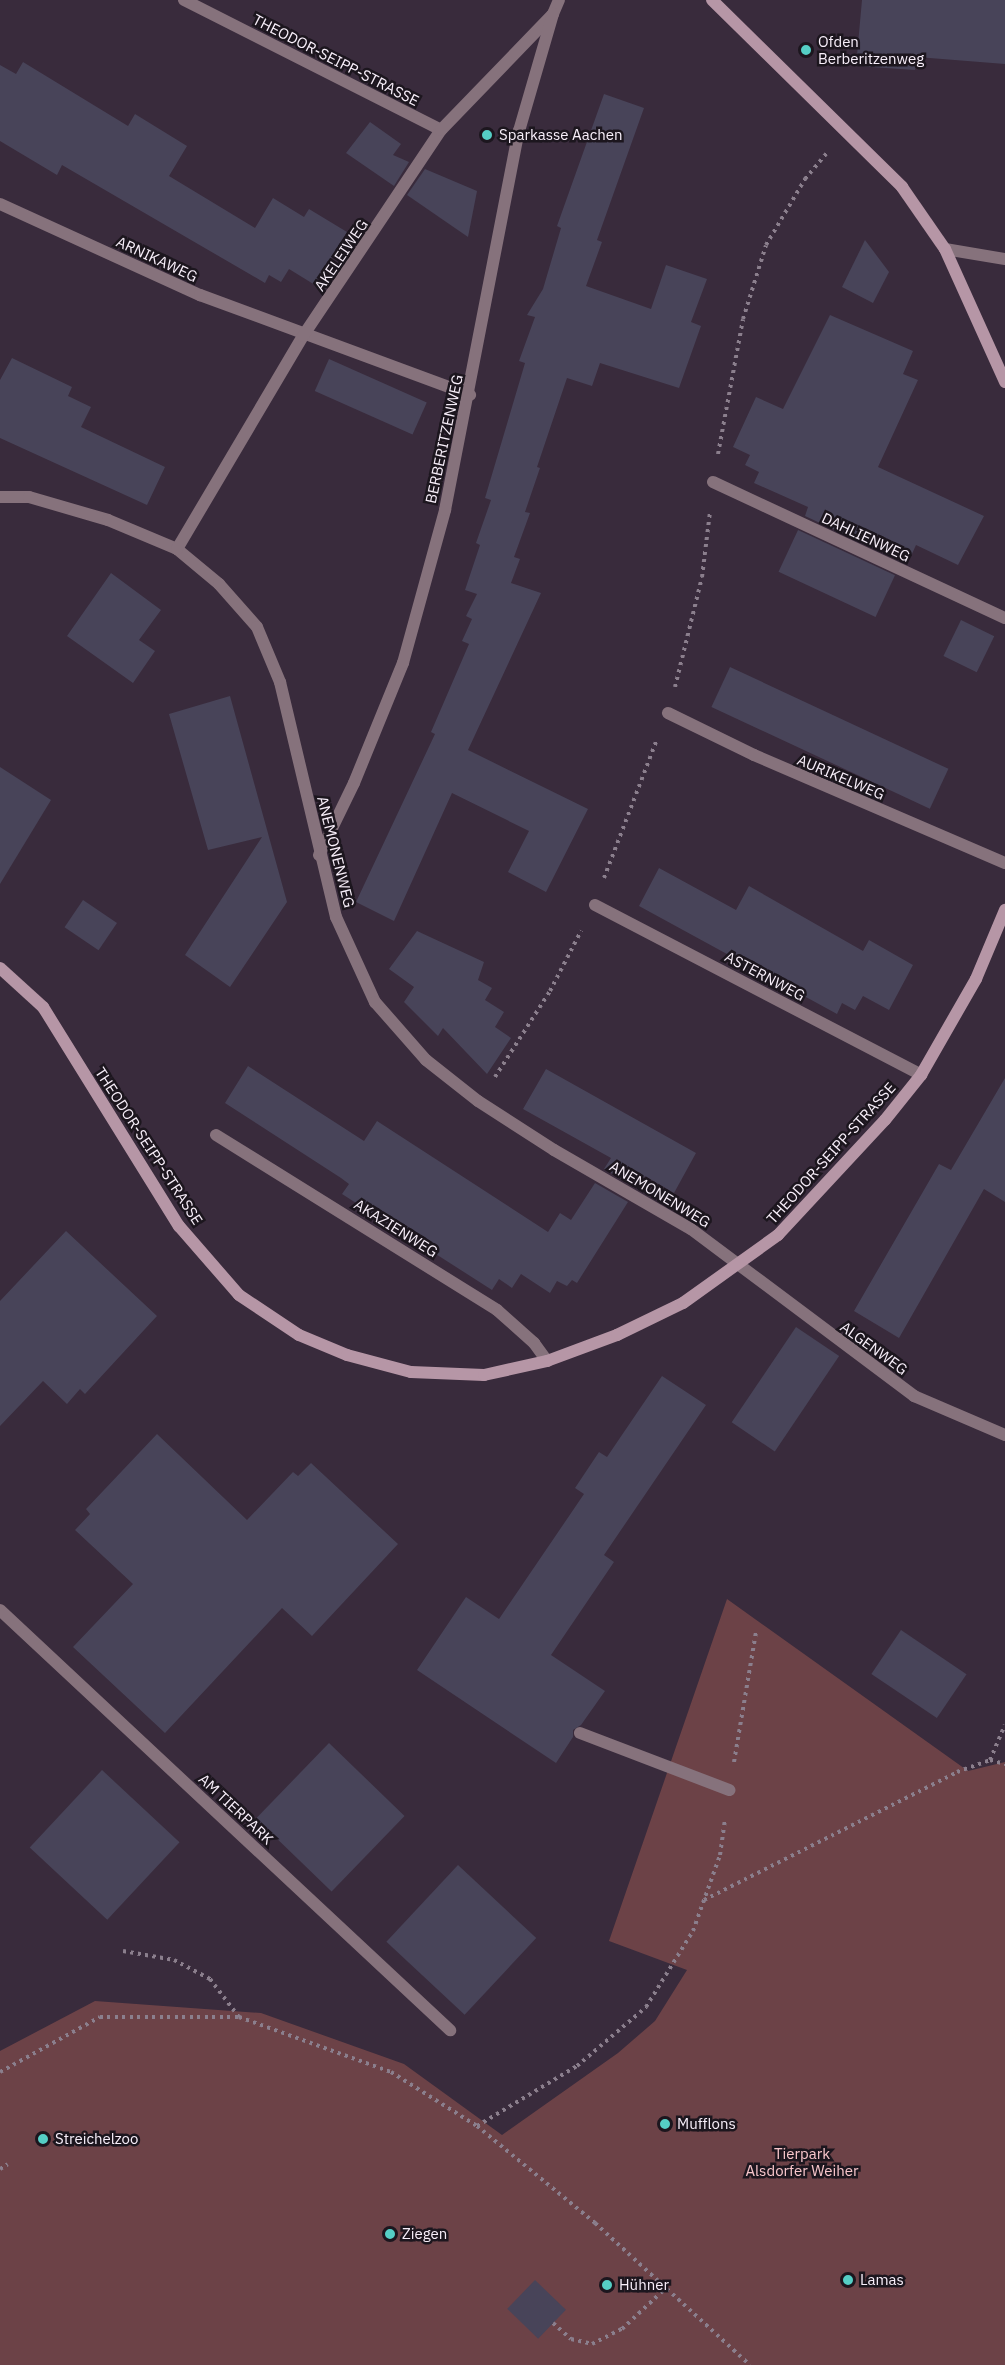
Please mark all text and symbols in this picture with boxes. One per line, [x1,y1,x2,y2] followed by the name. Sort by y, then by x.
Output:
[250,10,422,110] street label: THEODOR-SEIPP-STRASSE
[818,32,924,67] place label: Ofden Berberitzenweg
[799,43,813,57] marker: Ofden Berberitzenweg
[499,126,623,144] place label: Sparkasse Aachen
[480,128,494,142] marker: Sparkasse Aachen
[310,216,372,294] street label: AKELEIWEG
[114,232,200,286] street label: ARNIKAWEG
[422,373,466,505] street label: BERBERITZENWEG
[819,509,913,565] street label: DAHLIENWEG
[795,751,887,803] street label: AURIKELWEG
[313,794,359,910] street label: ANEMONENWEG
[722,947,808,1005] street label: ASTERNWEG
[91,1064,207,1228] street label: THEODOR-SEIPP-STRASSE
[763,1079,899,1227] street label: THEODOR-SEIPP-STRASSE
[606,1157,714,1231] street label: ANEMONENWEG
[351,1195,441,1261] street label: AKAZIENWEG
[837,1318,911,1378] street label: ALGENWEG
[195,1770,277,1848] street label: AM TIERPARK
[677,2115,736,2133] place label: Mufflons
[658,2117,672,2131] marker: Mufflons
[55,2130,138,2148] place label: Streichelzoo
[36,2132,50,2146] marker: Streichelzoo
[745,2144,859,2179] park label: Tierpark Alsdorfer Weiher
[402,2225,447,2243] place label: Ziegen
[383,2227,397,2241] marker: Ziegen
[860,2271,904,2289] place label: Lamas
[841,2273,855,2287] marker: Lamas
[619,2276,669,2294] place label: Hühner
[600,2278,614,2292] marker: Hühner

